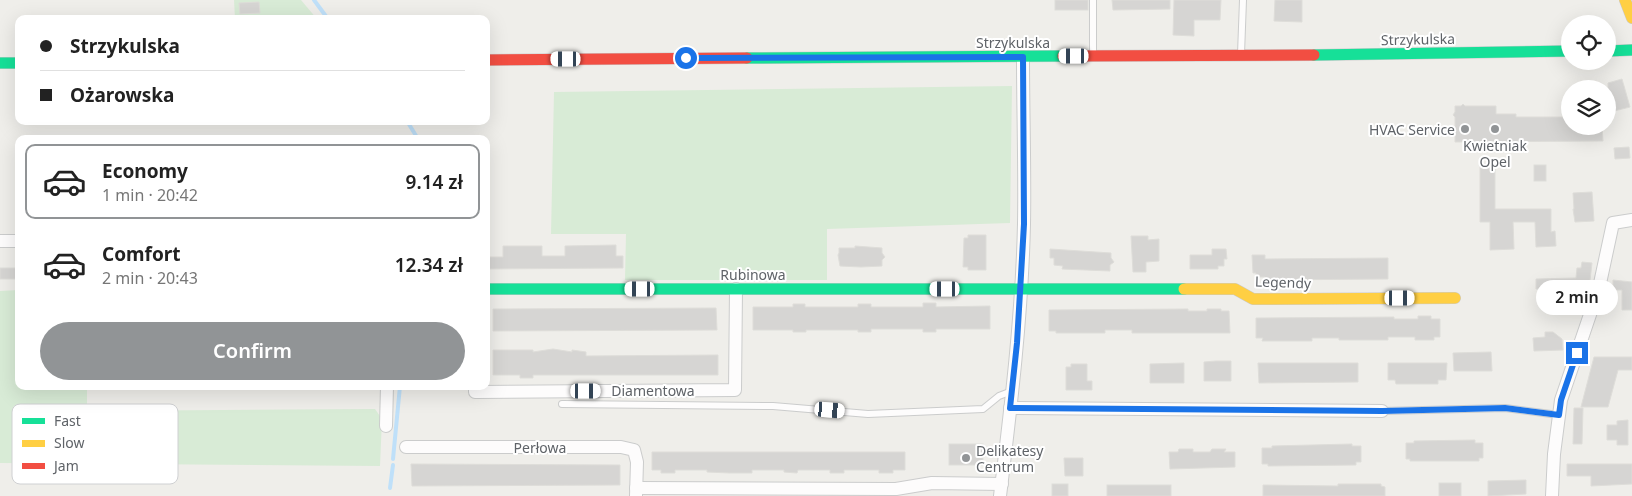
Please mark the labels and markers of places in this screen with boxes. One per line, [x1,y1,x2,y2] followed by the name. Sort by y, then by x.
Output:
[1369,120,1455,139] place label: HVAC Service
[1459,123,1471,135] marker: HVAC Service
[1489,123,1501,135] marker: Kwietniak Opel
[1463,136,1527,171] place label: Kwietniak Opel
[976,441,1044,476] place label: Delikatesy Centrum
[960,452,972,464] marker: Delikatesy Centrum

